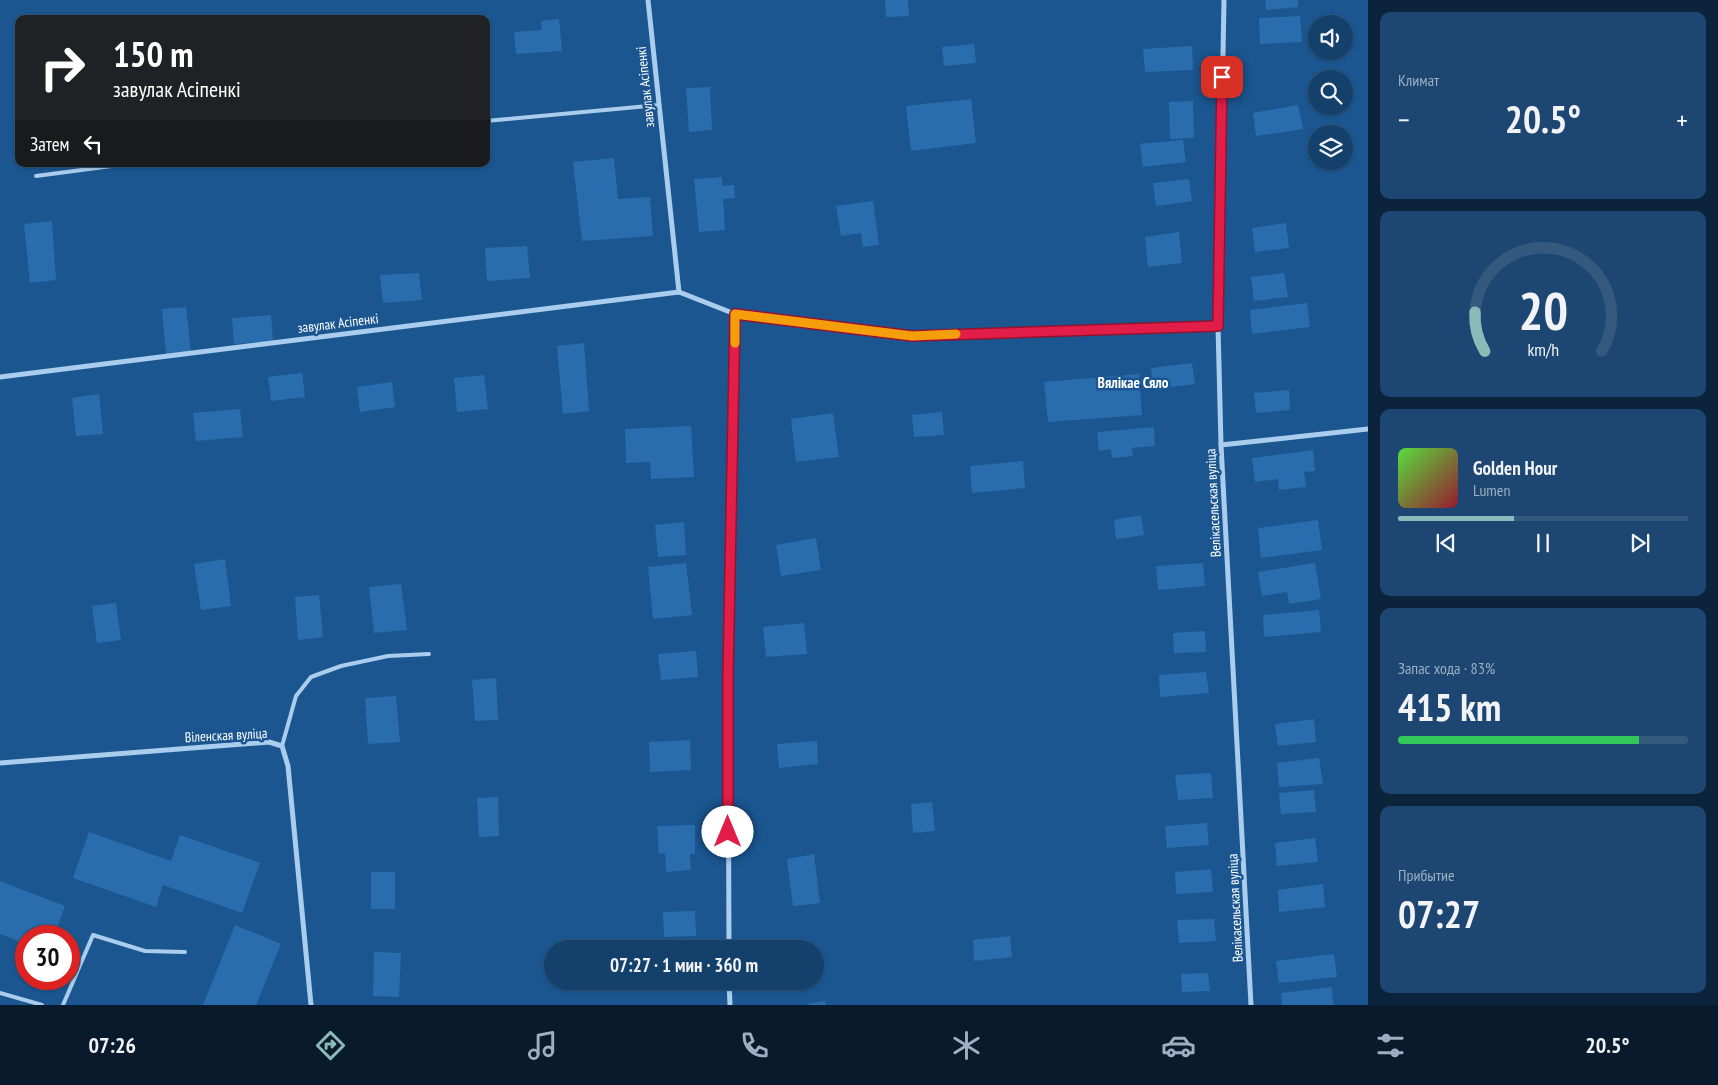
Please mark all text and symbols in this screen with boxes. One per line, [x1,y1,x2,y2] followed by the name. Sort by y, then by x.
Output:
[1308,15,1353,170] map controls
[1308,15,1353,60] button: sound
[113,31,194,77] text: 150 m
[30,35,95,100] icon: right
[632,46,658,128] street label: завулак Асіпенкі
[1201,56,1243,98] pin
[1208,63,1236,91] icon: arrive
[1308,70,1353,115] button: search
[1398,70,1439,90] text: Климат
[113,75,241,103] text: завулак Асіпенкі
[1505,94,1581,143] text: 20.5°
[1398,101,1410,138] text: −
[1676,101,1688,138] text: +
[1308,125,1353,170] button: layers
[79,130,107,158] icon: left
[30,132,69,156] text: Затем
[1518,277,1568,344] text: 20
[297,309,379,337] street label: завулак Асіпенкі
[1527,338,1559,361] text: km/h
[1098,373,1169,392] district label: Вялікае Сяло
[1201,448,1225,558] street label: Велікасельская вуліца
[1473,456,1557,480] text: Golden Hour
[1473,480,1510,500] text: Lumen
[1432,529,1460,557] icon: previous
[1529,529,1557,557] icon: pause
[1626,529,1654,557] icon: next
[1398,658,1495,678] text: Запас хода · 83%
[1398,682,1501,731] text: 415 km
[184,724,268,746] street label: Віленская вуліца
[701,805,753,857] position arrow
[1223,853,1247,963] street label: Велікасельская вуліца
[1398,865,1455,885] text: Прибытие
[1398,889,1480,938] text: 07:27
[15,925,80,990] speed limit sign: 30
[610,953,758,977] text: 07:27 · 1 мин · 360 m
[313,1028,348,1063] icon: directions
[525,1028,560,1063] icon: music
[737,1028,772,1063] icon: phone
[949,1028,984,1063] icon: climate
[1161,1028,1196,1063] icon: car
[1373,1028,1408,1063] icon: filters
[89,1031,136,1059] text: 07:26
[1585,1031,1629,1059] text: 20.5°

